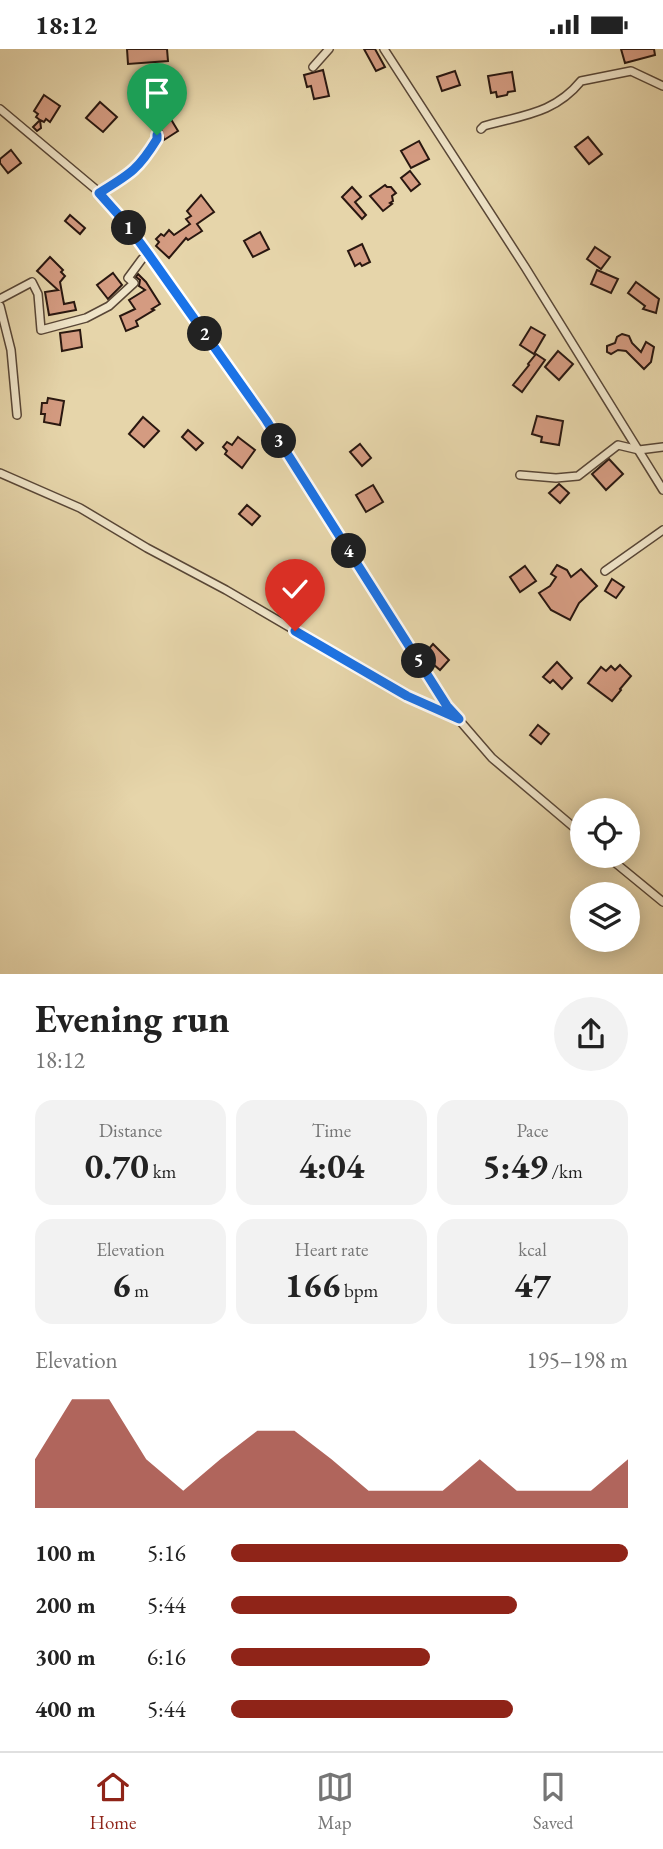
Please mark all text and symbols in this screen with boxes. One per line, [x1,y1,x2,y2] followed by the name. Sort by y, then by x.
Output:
[35,8,97,42] text: 18:12
[127,63,187,135] pin
[138,74,176,112] icon: arrive
[111,211,146,245] pin: 1
[123,215,134,240] text: 1
[188,317,222,351] pin: 2
[199,321,210,346] text: 2
[262,423,296,459] pin: 3
[273,428,284,453] text: 3
[332,533,366,569] pin: 4
[343,538,354,563] text: 4
[265,559,325,631] pin
[276,570,314,608] icon: check
[402,643,436,679] pin: 5
[413,648,424,673] text: 5
[570,798,640,952] map controls
[570,798,640,868] button: locate
[570,882,640,952] button: layers
[35,994,230,1043] text: Evening run
[554,997,628,1071] button: share
[35,1045,85,1075] text: 18:12
[99,1118,162,1143] text: Distance
[312,1118,351,1143] text: Time
[517,1118,548,1143] text: Pace
[85,1143,149,1188] text: 0.70
[299,1143,364,1188] text: 4:04
[482,1143,548,1188] text: 5:49
[149,1159,176,1184] text: km
[548,1159,583,1184] text: /km
[96,1237,165,1262] text: Elevation
[295,1237,368,1262] text: Heart rate
[518,1237,547,1262] text: kcal
[112,1262,130,1307] text: 6
[285,1262,340,1307] text: 166
[514,1262,551,1307] text: 47
[130,1278,149,1303] text: m
[340,1278,378,1303] text: bpm
[35,1345,118,1375] text: Elevation
[527,1345,628,1375] text: 195–198 m
[35,1538,96,1568] text: 100 m
[147,1538,186,1568] text: 5:16
[35,1590,96,1620] text: 200 m
[147,1590,186,1620] text: 5:44
[35,1642,96,1672] text: 300 m
[147,1642,186,1672] text: 6:16
[35,1694,96,1724] text: 400 m
[147,1694,186,1724] text: 5:44
[90,1768,137,1835] tab: Home
[316,1768,354,1835] tab: Map
[533,1768,573,1835] tab: Saved

